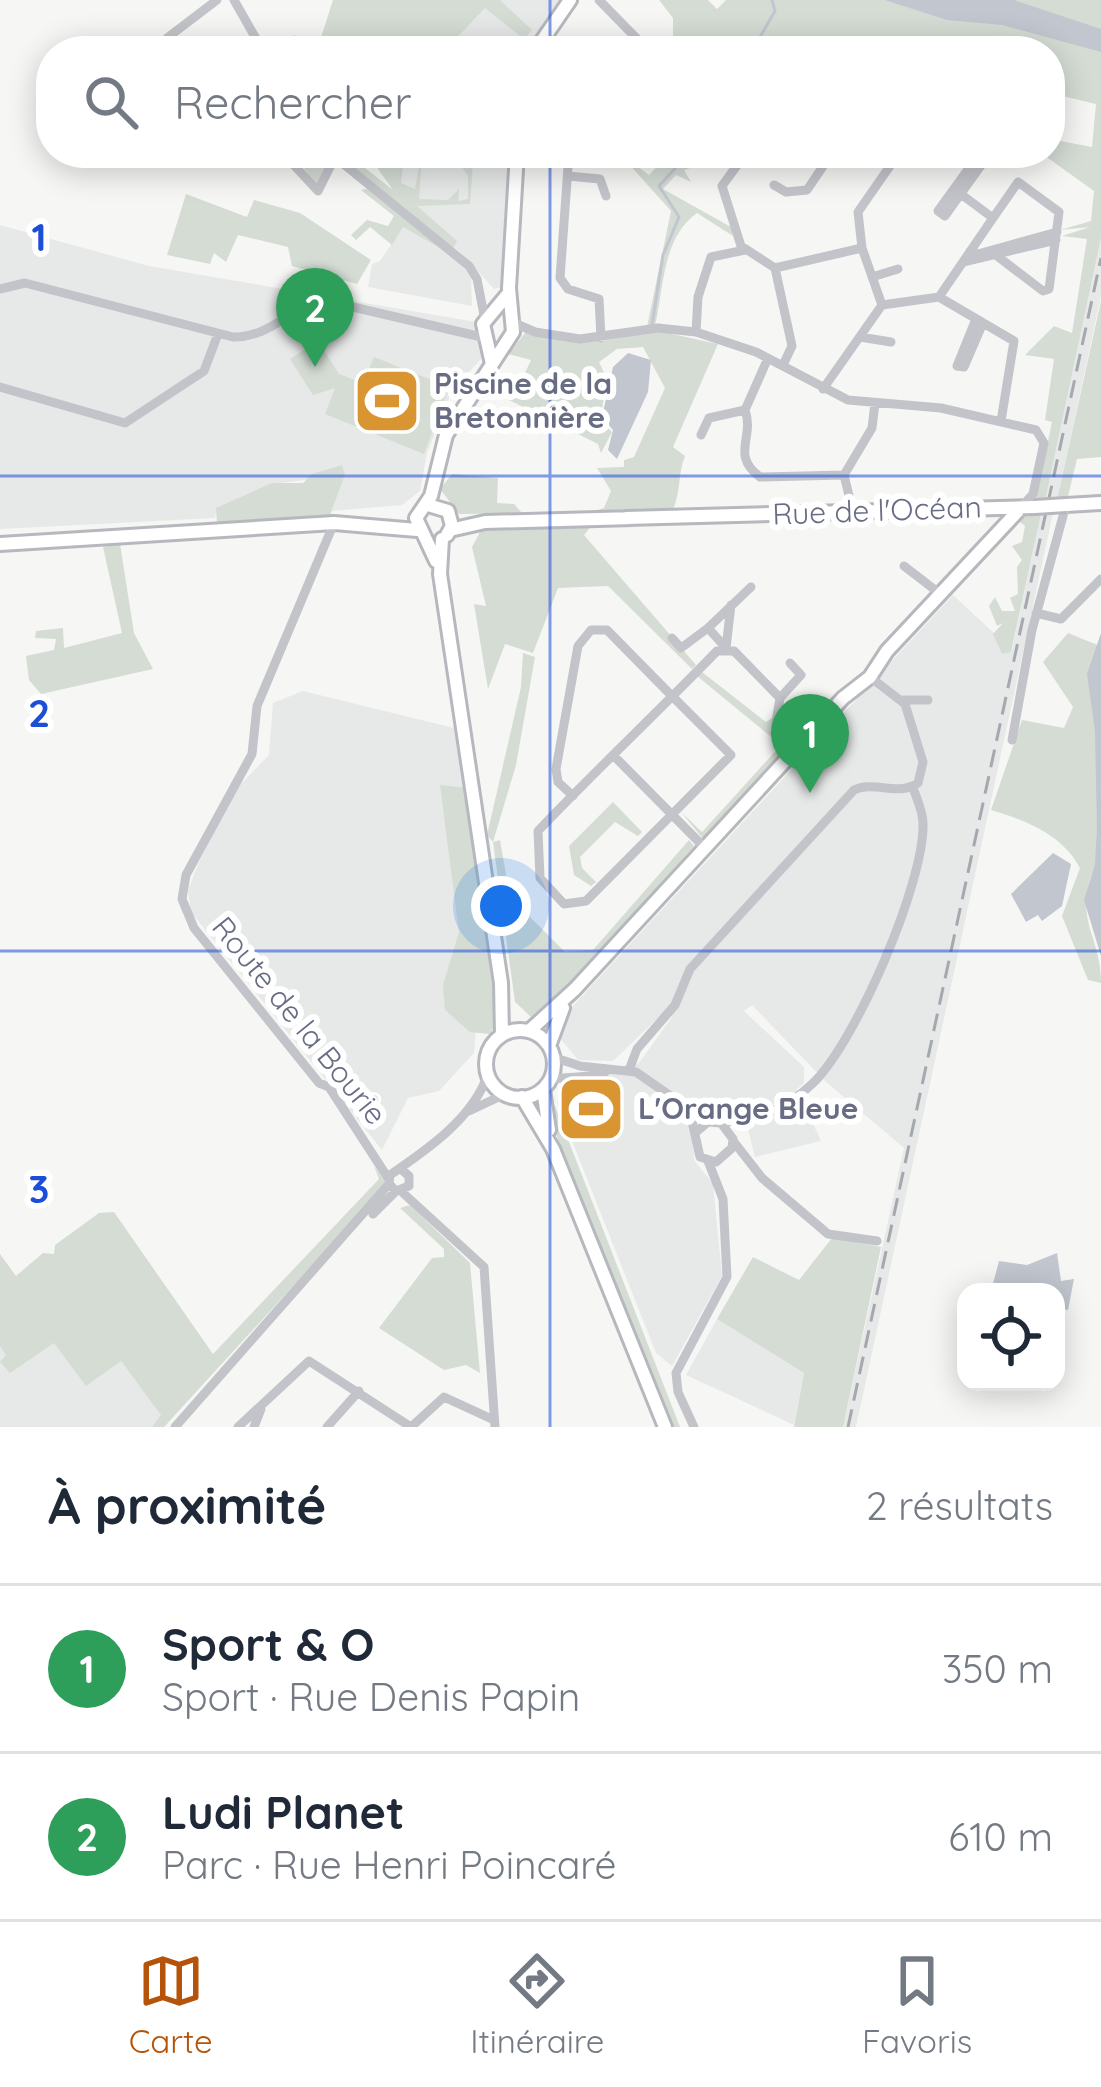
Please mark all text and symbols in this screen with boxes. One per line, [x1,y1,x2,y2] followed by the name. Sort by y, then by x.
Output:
[36,36,1065,168] search box
[78,69,144,135] icon: search
[174,74,412,130] text: Rechercher
[31,212,47,261] text: 1
[276,268,354,367] pin: 2
[434,364,612,436] place label: Piscine de la Bretonnière
[352,366,422,436] sports icon: Piscine de la Bretonnière
[772,487,982,533] street label: Rue de l'Océan
[28,688,50,737] text: 2
[771,694,849,793] pin: 1
[471,876,531,936] your location
[204,909,395,1132] street label: Route de la Bourie
[556,1074,626,1144] sports icon: L'Orange Bleue
[638,1089,858,1127] place label: L'Orange Bleue
[29,1164,49,1213] text: 3
[957,1283,1065,1391] map controls
[957,1283,1065,1391] button: locate
[48,1473,326,1537] text: À proximité
[866,1481,1053,1530] text: 2 résultats
[162,1616,374,1672] text: Sport & O
[79,1644,95,1693] text: 1
[942,1644,1053,1693] text: 350 m
[162,1672,580,1721] text: Sport · Rue Denis Papin
[162,1784,405,1840] text: Ludi Planet
[76,1812,98,1861] text: 2
[948,1812,1053,1861] text: 610 m
[162,1840,617,1889] text: Parc · Rue Henri Poincaré
[129,1948,213,2061] tab: Carte
[470,1948,605,2061] tab: Itinéraire
[862,1948,972,2061] tab: Favoris

